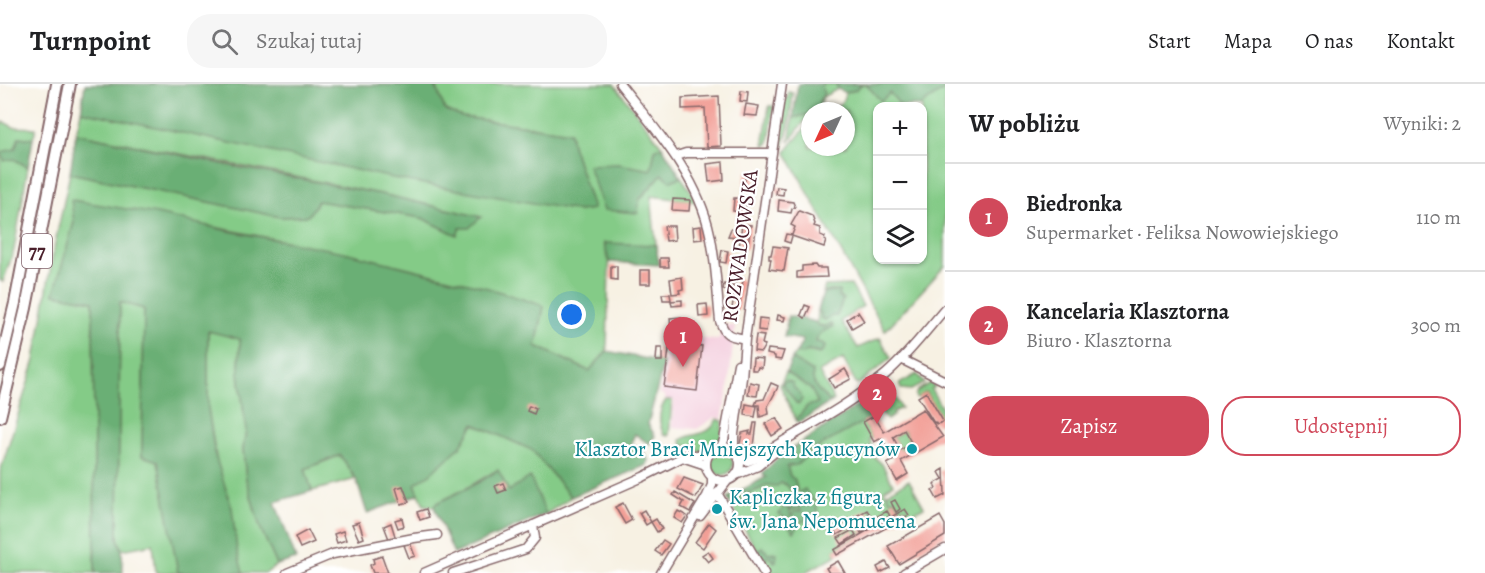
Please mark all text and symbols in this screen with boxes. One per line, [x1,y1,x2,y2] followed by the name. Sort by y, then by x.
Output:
[187,14,607,68] search box
[30,22,151,60] text: Turnpoint
[208,25,241,58] icon: search
[256,26,362,56] text: Szukaj tutaj
[1148,27,1191,55] text: Start
[1224,27,1272,55] text: Mapa
[1305,27,1353,55] text: O nas
[1386,27,1455,55] text: Kontakt
[801,102,855,156] north arrow
[873,102,927,264] map controls
[873,102,927,156] button: +
[969,106,1080,141] text: W pobliżu
[1384,110,1461,137] text: Wyniki: 2
[873,156,927,210] button: −
[715,167,765,324] street label: ROZWADOWSKA
[1026,189,1122,219] text: Biedronka
[985,204,992,231] text: 1
[1416,204,1461,231] text: 110 m
[873,210,927,264] button: layers
[1026,219,1338,246] text: Supermarket · Feliksa Nowowiejskiego
[22,234,52,268] road number: 77
[1026,297,1229,327] text: Kancelaria Klasztorna
[557,300,586,329] your location
[984,312,993,339] text: 2
[1411,312,1461,339] text: 300 m
[664,318,702,367] pin: 1
[1026,327,1172,354] text: Biuro · Klasztorna
[858,374,896,424] pin: 2
[969,396,1209,456] button: Zapisz
[1221,396,1461,456] button: Udostępnij
[574,435,900,463] place label: Klasztor Braci Mniejszych Kapucynów
[905,442,919,456] marker: Klasztor Braci Mniejszych Kapucynów
[729,483,916,535] place label: Kapliczka z figurą św. Jana Nepomucena
[710,502,724,516] marker: Kapliczka z figurą św. Jana Nepomucena

